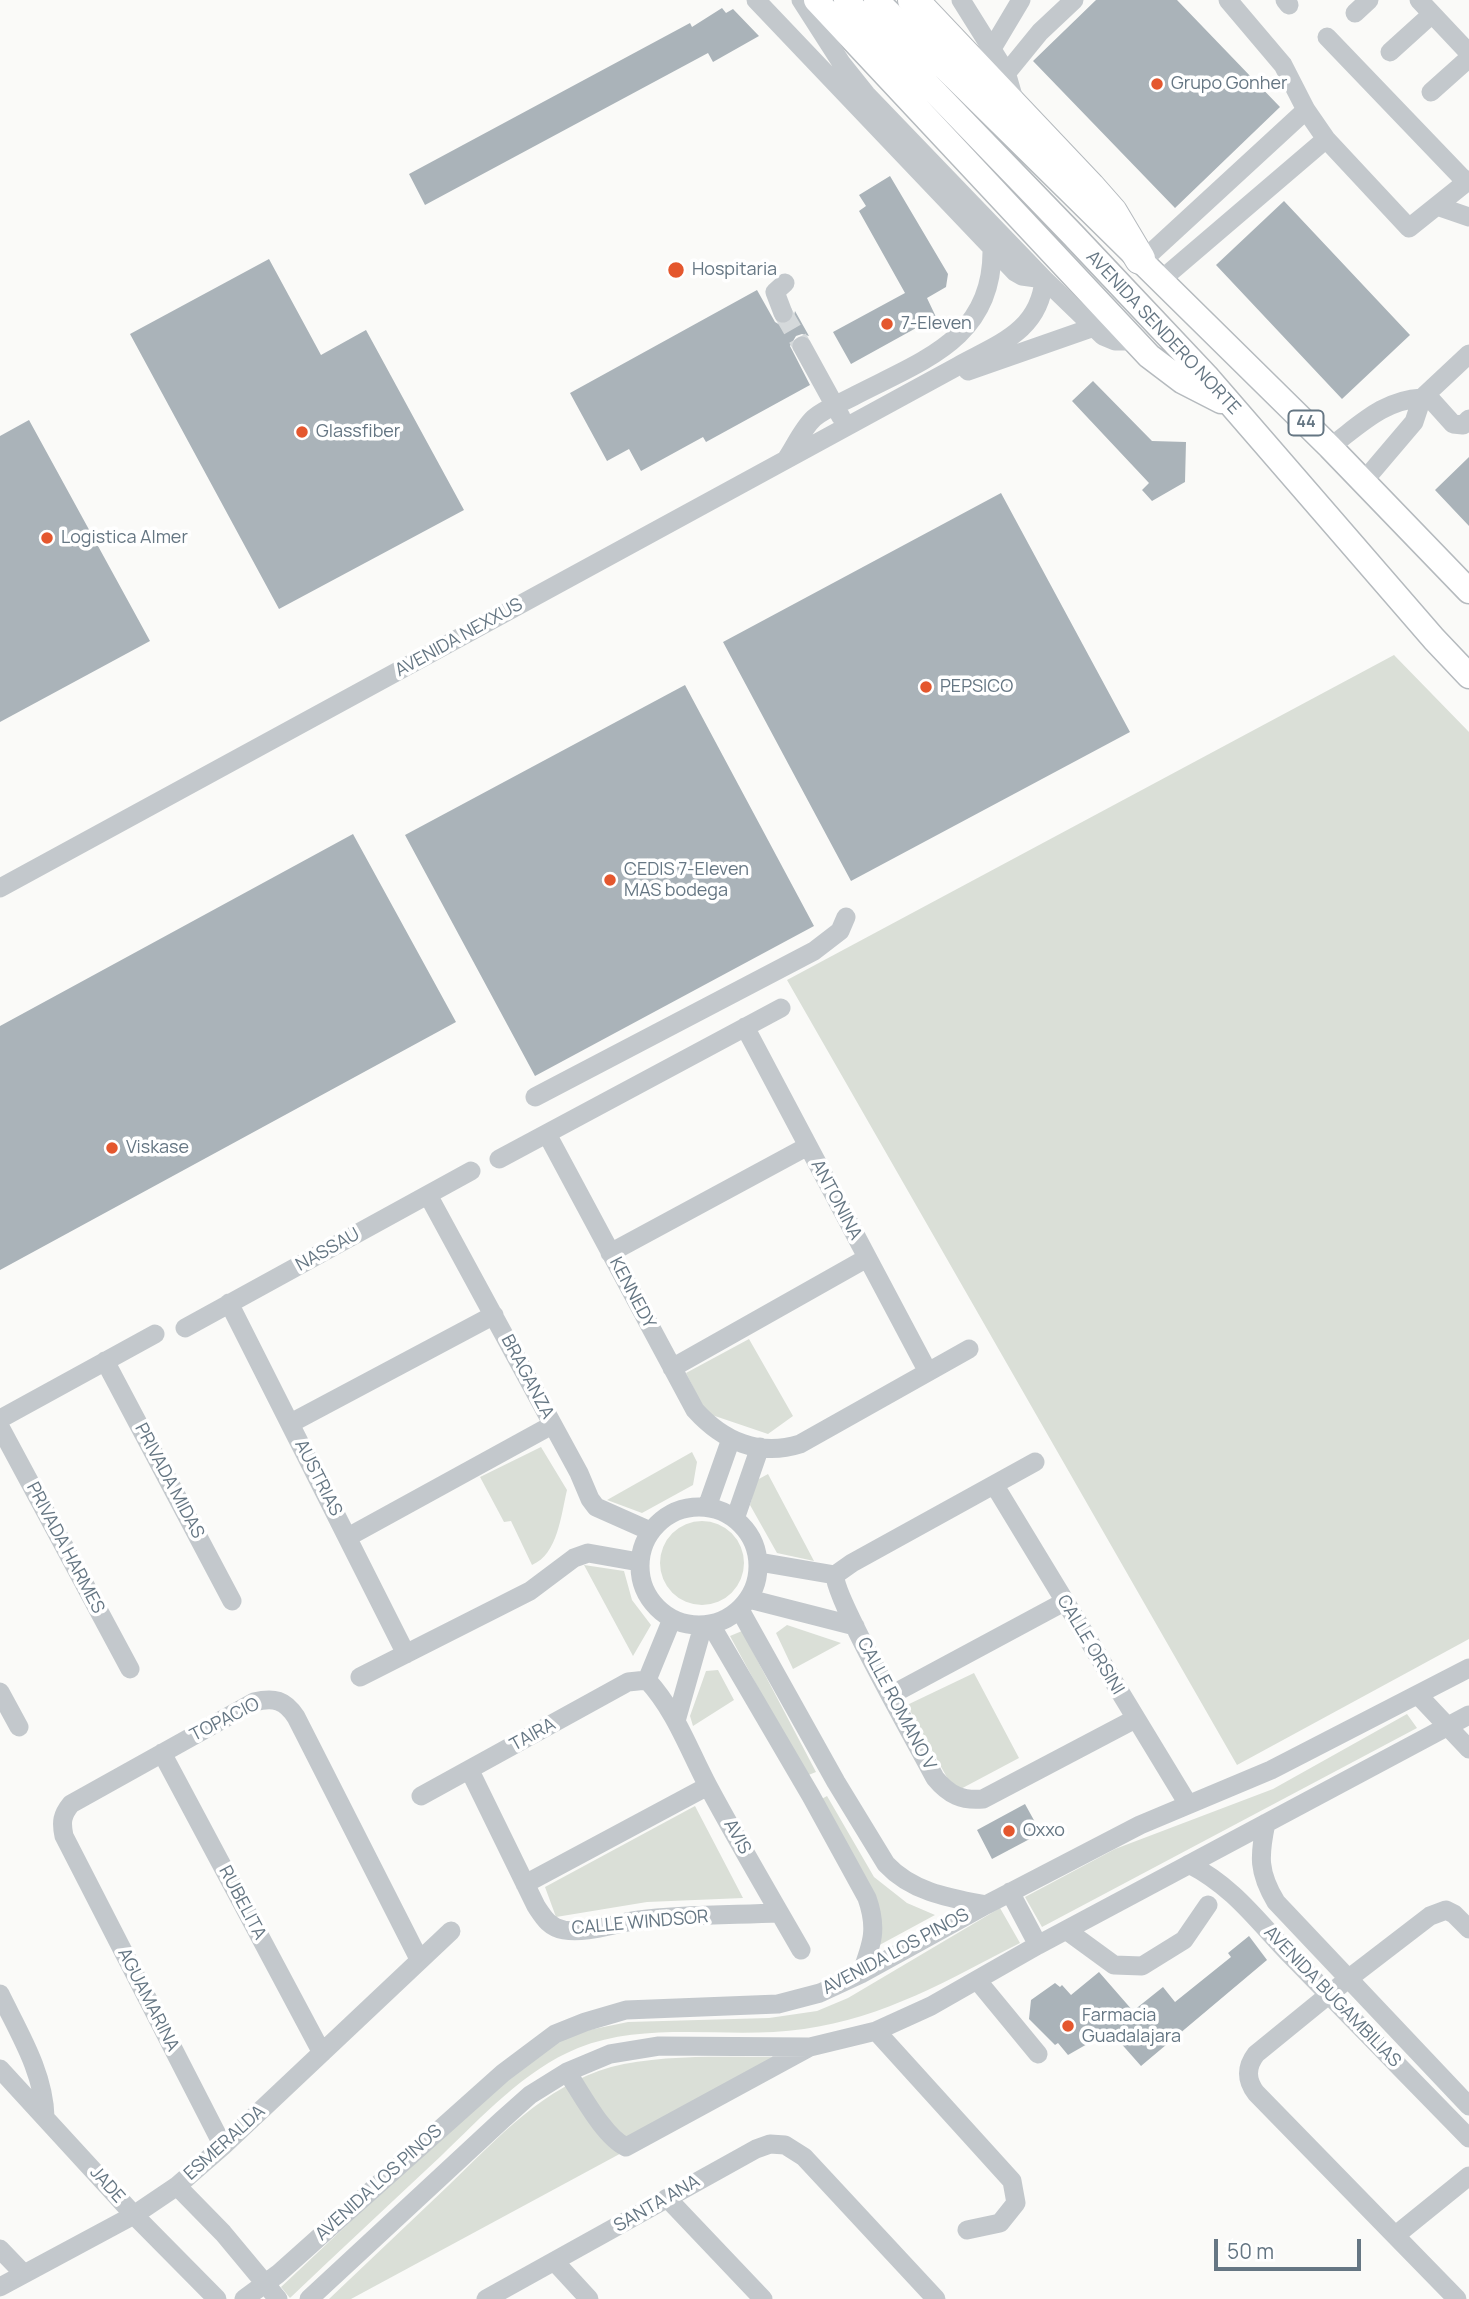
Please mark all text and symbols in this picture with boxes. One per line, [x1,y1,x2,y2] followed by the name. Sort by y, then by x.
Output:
[1171,73,1288,95] place label: Grupo Gonher
[1149,76,1165,92] marker: Grupo Gonher
[1081,247,1245,419] street label: AVENIDA SENDERO NORTE
[692,259,777,281] place label: Hospitaria
[666,260,686,280] marker: Hospitaria
[901,313,972,335] place label: 7-Eleven
[879,316,895,332] marker: 7-Eleven
[1288,410,1324,436] road number: 44
[316,421,400,443] place label: Glassfiber
[294,424,310,440] marker: Glassfiber
[61,527,188,549] place label: Logistica Almer
[39,530,55,546] marker: Logistica Almer
[392,594,526,682] street label: AVENIDA NEXXUS
[940,676,1013,698] place label: PEPSICO
[918,679,934,695] marker: PEPSICO
[624,859,749,902] place label: CEDIS 7-Eleven MAS bodega
[602,872,618,888] marker: CEDIS 7-Eleven MAS bodega
[126,1137,189,1159] place label: Viskase
[104,1140,120,1156] marker: Viskase
[806,1156,866,1244] street label: ANTONINA
[292,1224,364,1276] street label: NASSAU
[604,1254,660,1332] street label: KENNEDY
[496,1331,558,1423] street label: BRAGANZA
[130,1420,208,1542] street label: PRIVADA MIDAS
[290,1436,346,1520] street label: AUSTRIAS
[21,1479,109,1617] street label: PRIVADA HARMES
[1052,1591,1128,1699] street label: CALLE ORSINI
[852,1634,940,1774] street label: CALLE ROMANO V
[187,1693,263,1747] street label: TOPACIO
[506,1714,560,1756] street label: TAIRA
[719,1816,755,1858] street label: AVIS
[1023,1820,1065,1842] place label: Oxxo
[1001,1823,1017,1839] marker: Oxxo
[214,1862,270,1944] street label: RUBELITA
[819,1904,973,2000] street label: AVENIDA LOS PINOS
[571,1906,709,1940] street label: CALLE WINDSOR
[1259,1922,1405,2072] street label: AVENIDA BUGAMBILIAS
[113,1945,183,2055] street label: AGUAMARINA
[1082,2005,1181,2048] place label: Farmacia Guadalajara
[1060,2018,1076,2034] marker: Farmacia Guadalajara
[180,2101,270,2185] street label: ESMERALDA
[311,2121,447,2245] street label: AVENIDA LOS PINOS
[85,2162,129,2208] street label: JADE
[610,2171,704,2237] street label: SANTA ANA
[1217,2226,1364,2270] scale bar
[1227,2237,1274,2265] text: 50 m

